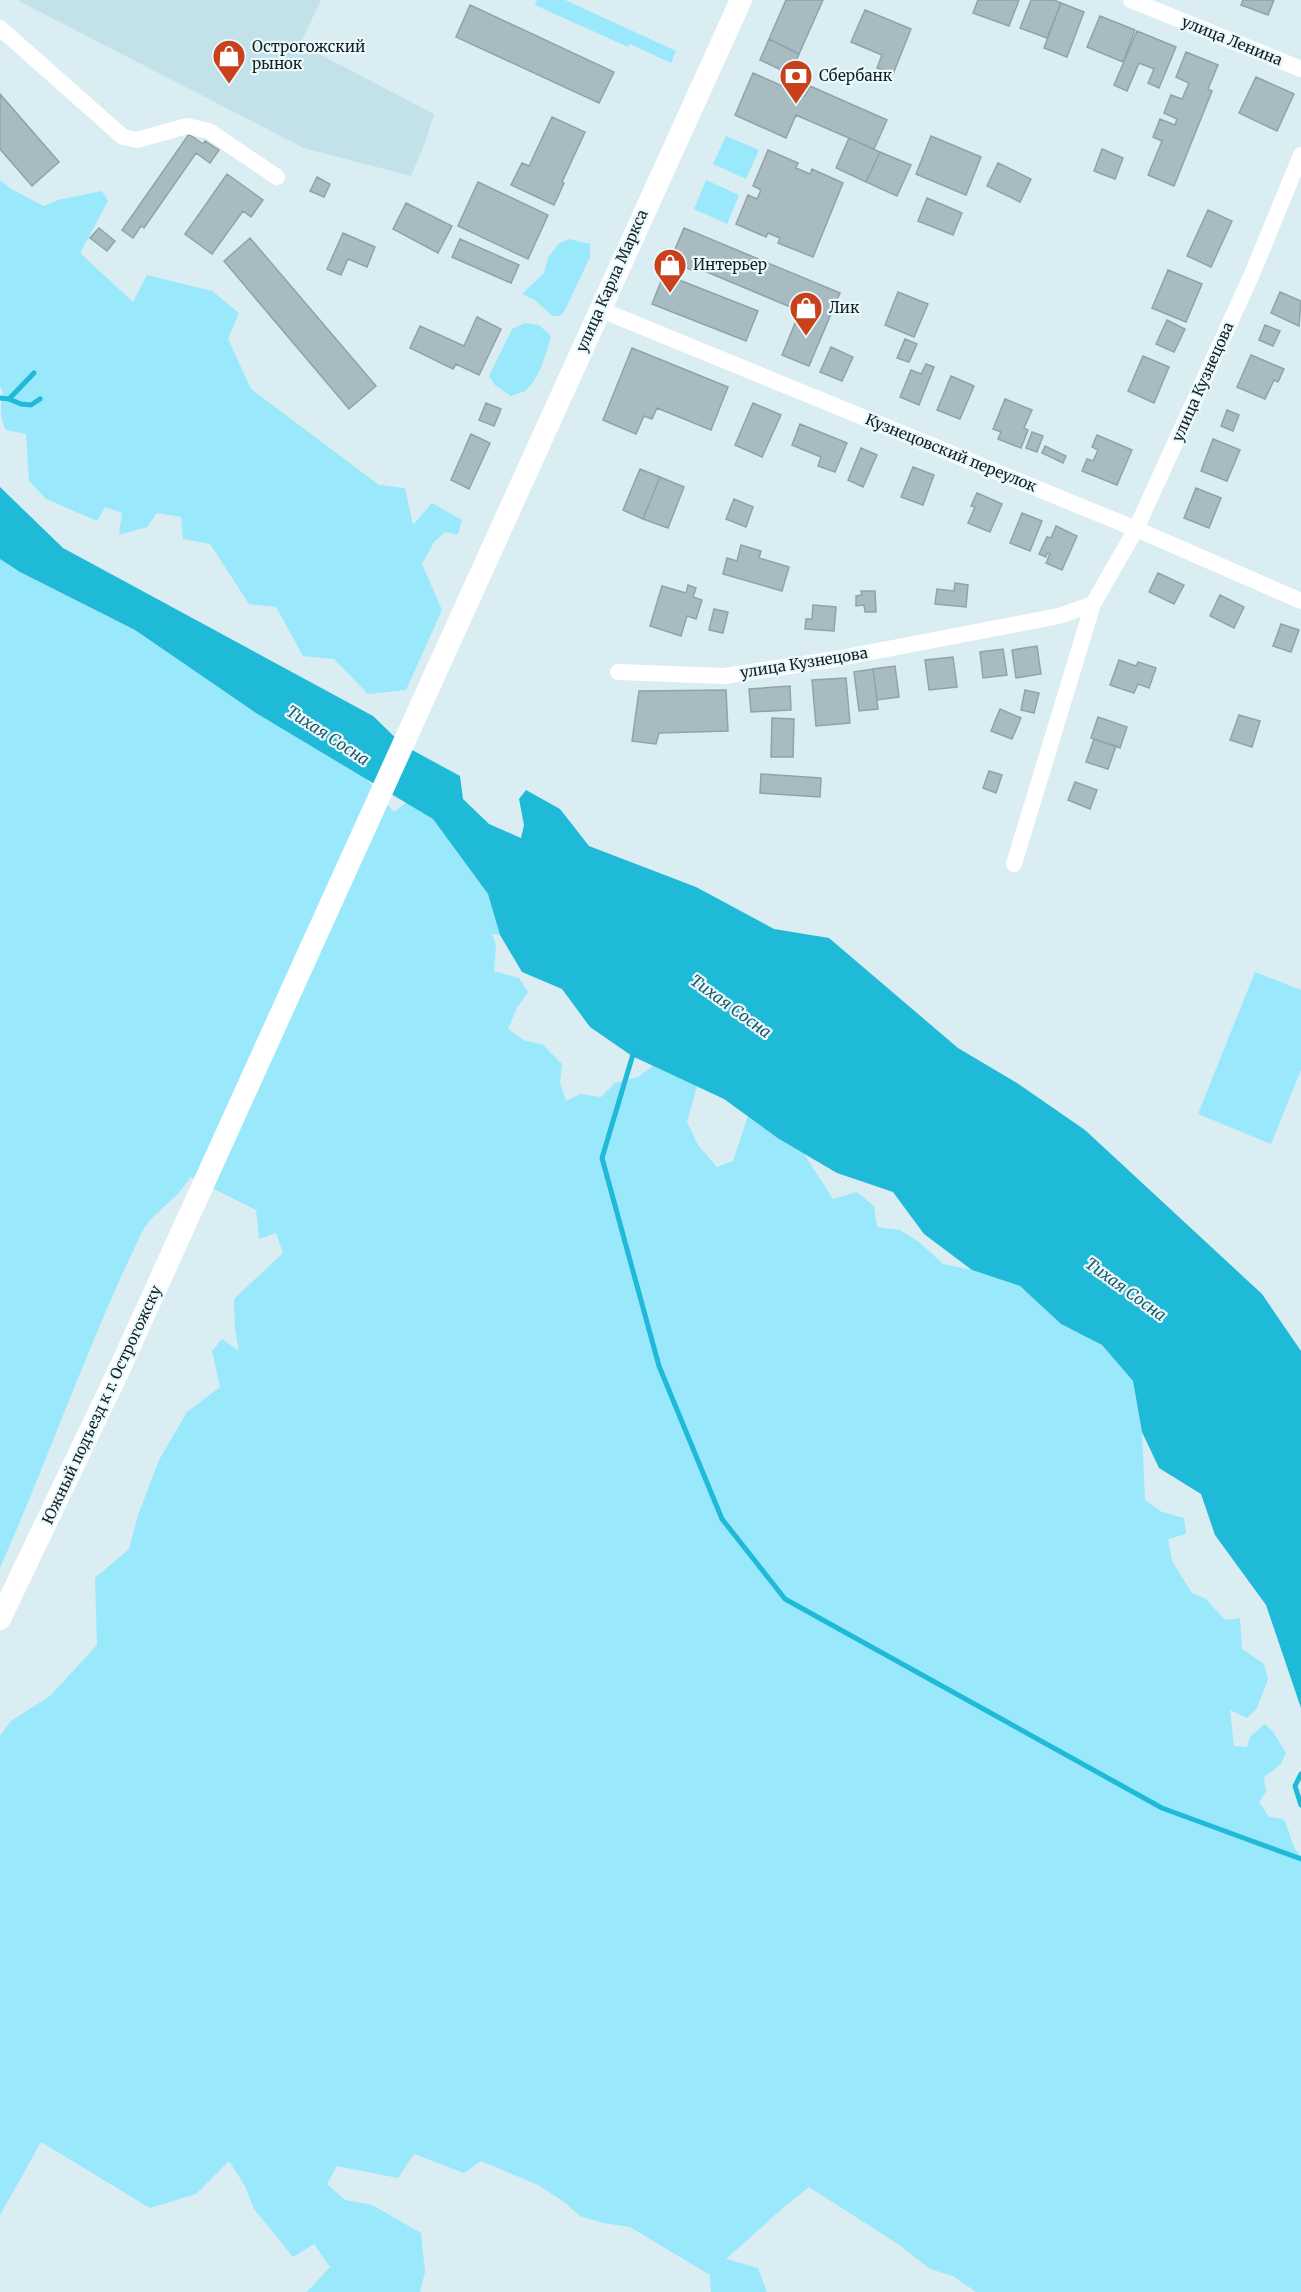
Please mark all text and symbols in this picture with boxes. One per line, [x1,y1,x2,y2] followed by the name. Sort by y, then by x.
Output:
[1179,12,1285,69] street label: улица Ленина
[252,37,365,73] place label: Острогожский рынок
[211,38,247,85] shop icon: Острогожский рынок
[778,58,814,105] bank icon: Сбербанк
[819,66,893,85] place label: Сбербанк
[571,206,652,355] street label: улица Карла Маркса
[652,247,688,294] shop icon: Интерьер
[693,255,767,274] place label: Интерьер
[788,290,824,337] shop icon: Лик
[829,298,860,317] place label: Лик
[1168,319,1237,445] street label: улица Кузнецова
[863,409,1040,496] street label: Кузнецовский переулок
[739,643,869,682] street label: улица Кузнецова
[283,701,373,769] water label: Тихая Сосна
[687,970,775,1042] water label: Тихая Сосна
[1082,1253,1170,1325] water label: Тихая Сосна
[38,1282,165,1527] street label: Южный подъезд к г. Острогожску

